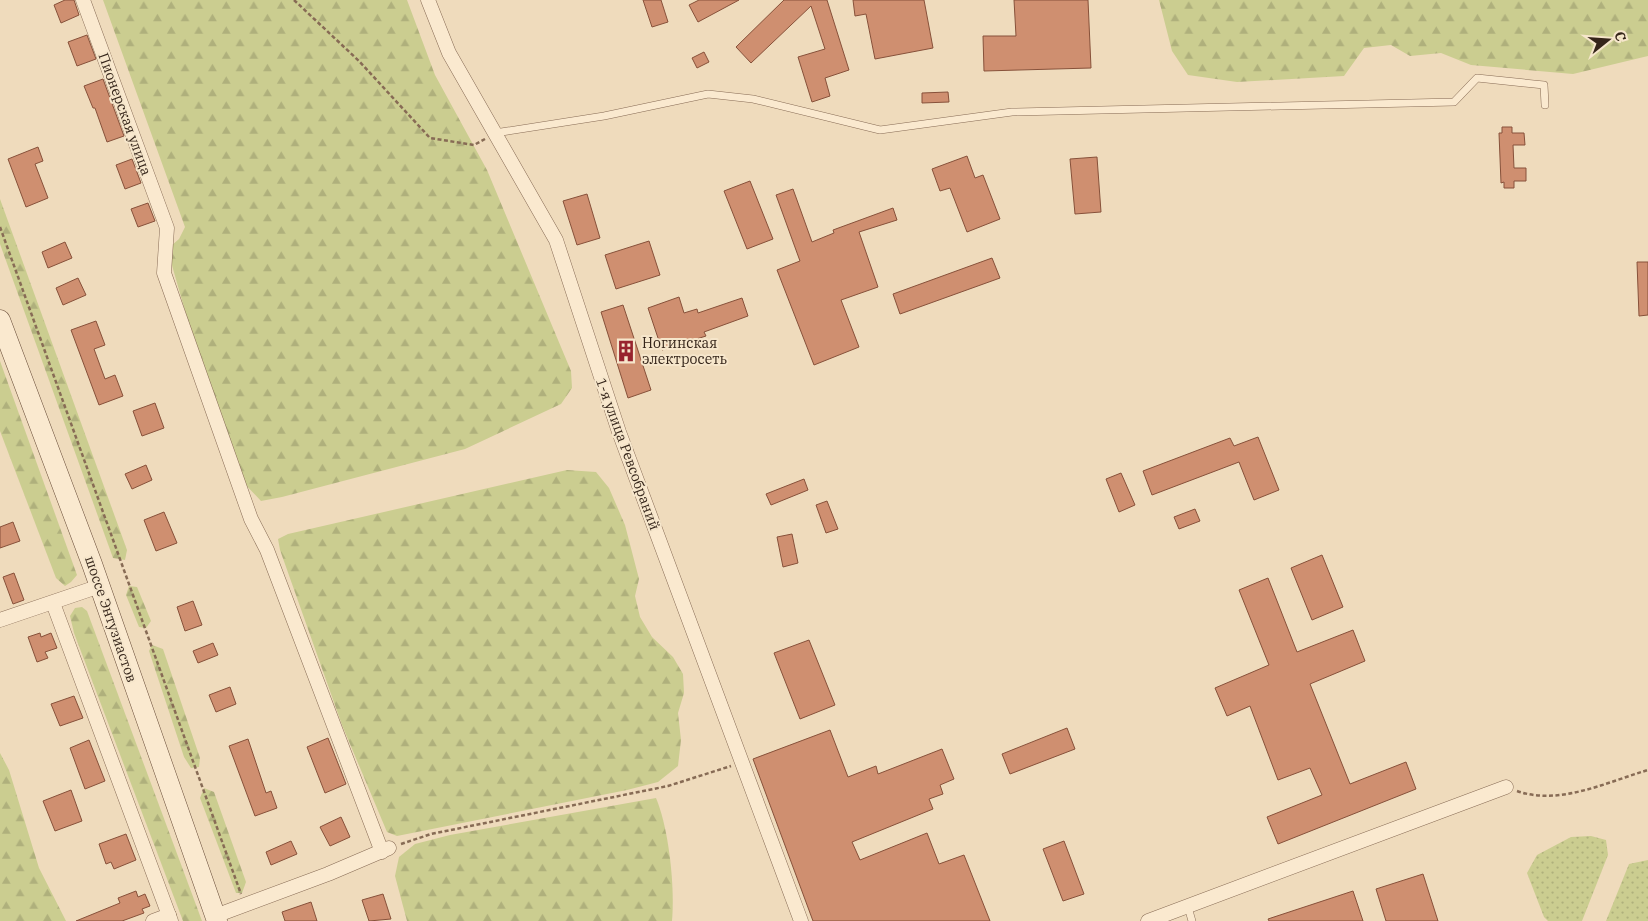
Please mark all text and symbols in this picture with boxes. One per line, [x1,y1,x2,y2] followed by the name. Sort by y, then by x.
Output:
[1583,15,1633,65] north arrow
[1610,29,1630,43] text: С
[94,50,156,178] street label: Пионерская улица
[642,334,728,368] place label: Ногинская электросеть
[613,338,639,364] building icon: Ногинская электросеть
[592,375,664,533] street label: 1-я улица Ревсобраний
[81,553,141,685] street label: шоссе Энтузиастов

